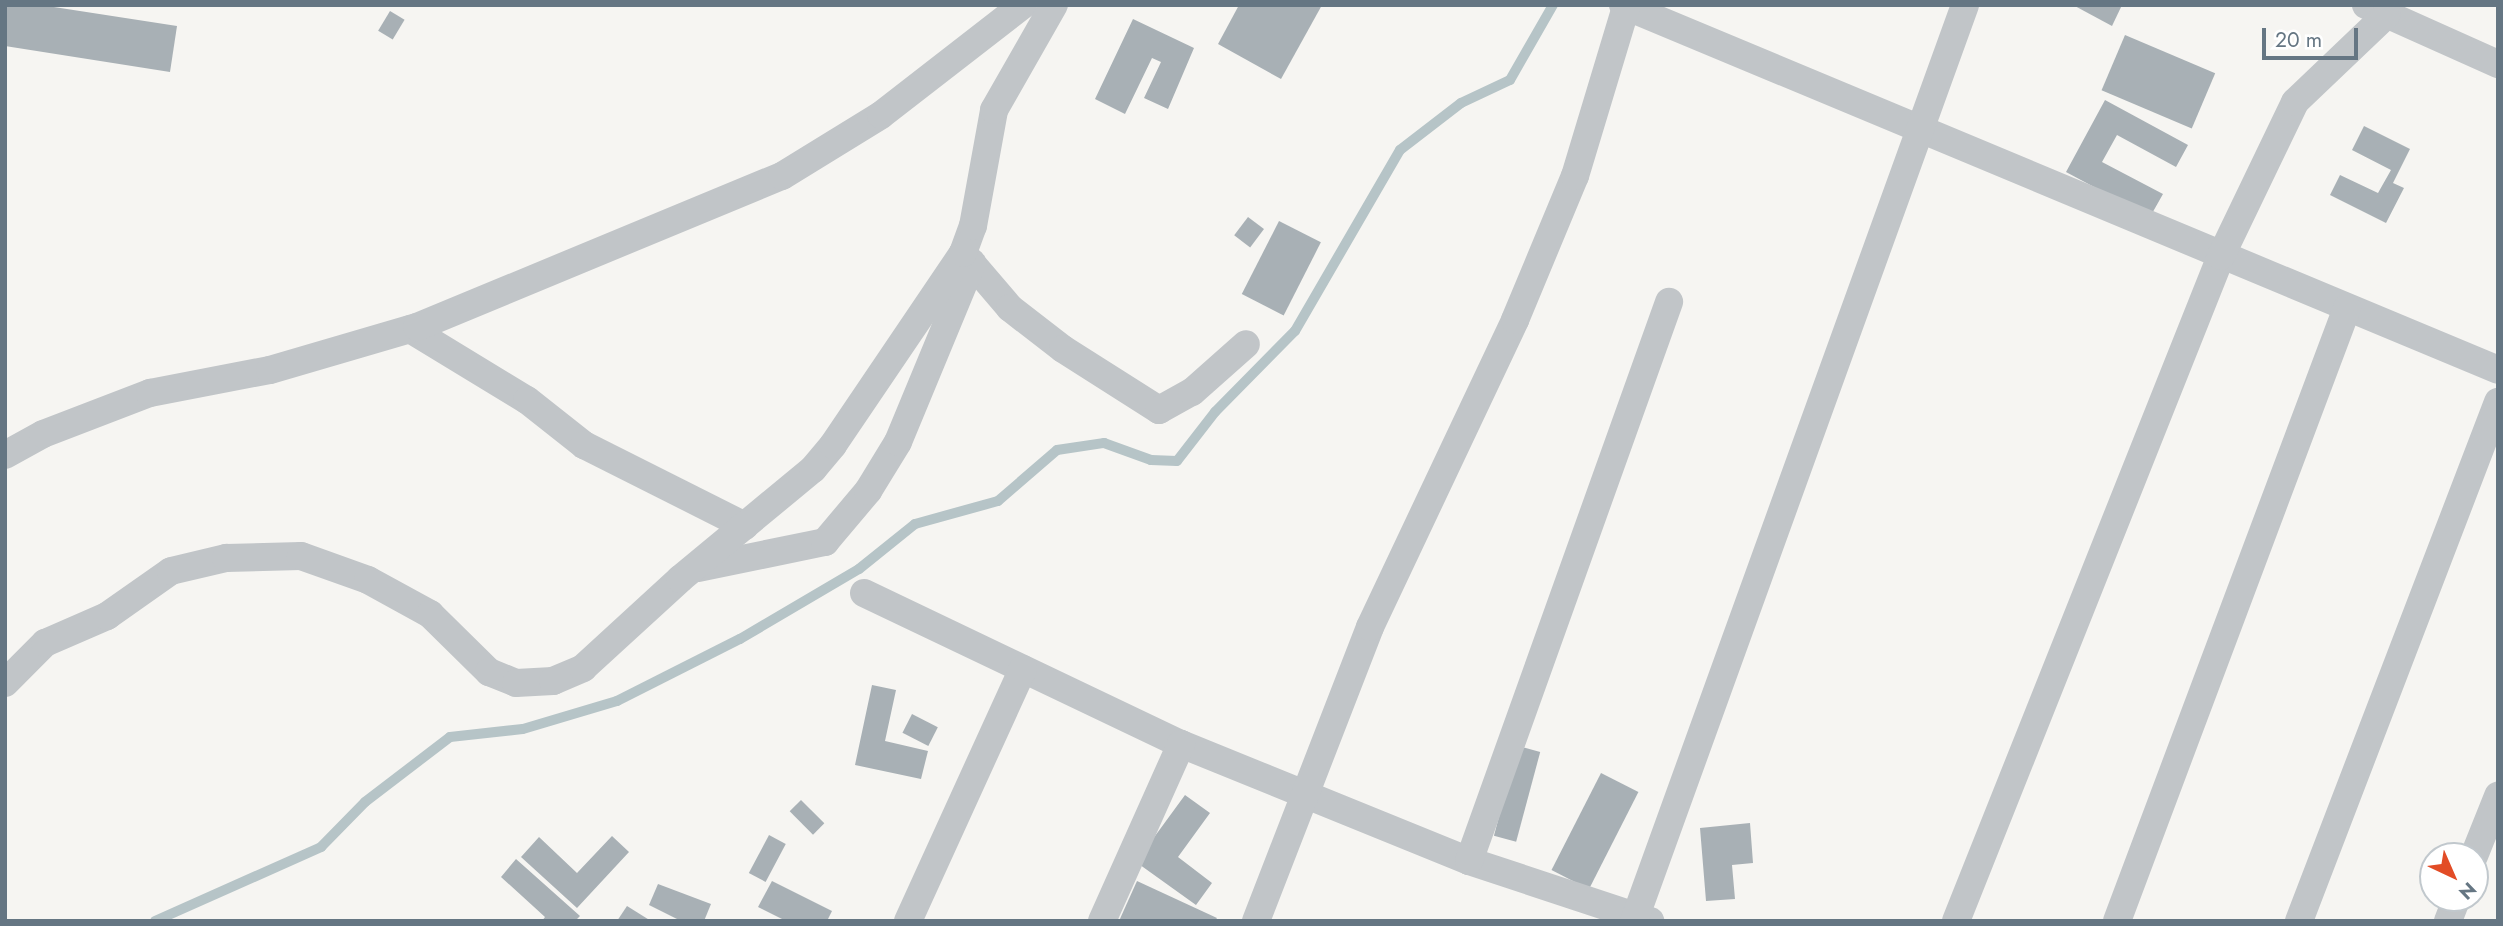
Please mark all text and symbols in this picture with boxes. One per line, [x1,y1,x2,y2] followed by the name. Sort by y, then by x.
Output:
[2265,14,2361,58] scale bar
[2275,25,2322,55] text: 20 m
[2419,842,2489,912] north arrow
[2453,876,2482,906] text: N

